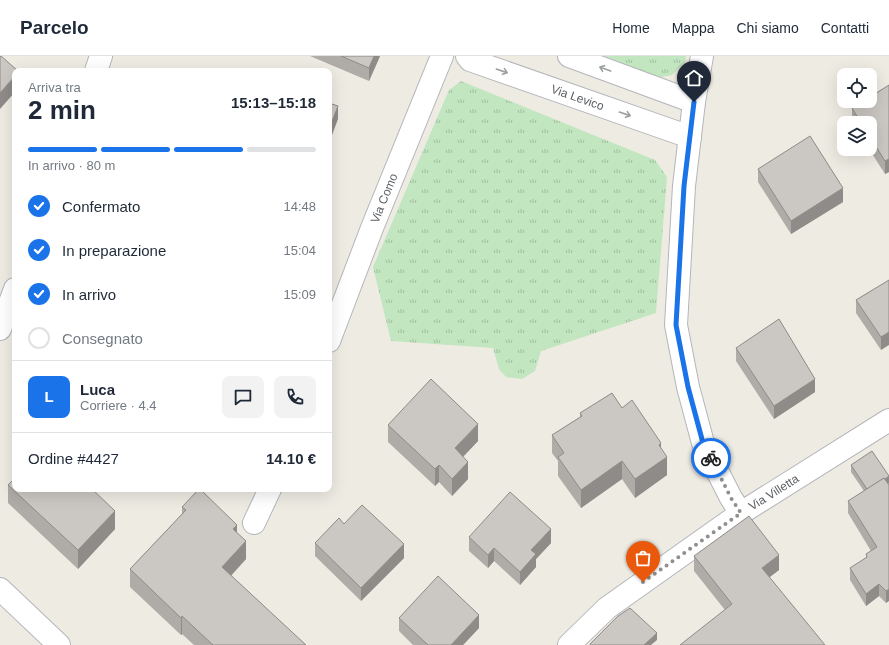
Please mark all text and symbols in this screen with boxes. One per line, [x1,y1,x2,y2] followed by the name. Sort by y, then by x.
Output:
[20,17,89,38] text: Parcelo
[612,20,650,36] text: Home
[672,20,715,36] text: Mappa
[737,20,799,36] text: Chi siamo
[821,20,869,36] text: Contatti
[677,61,711,102] pin
[599,65,611,73] one-way arrow
[683,67,705,89] icon: home
[496,68,508,76] one-way arrow
[837,68,877,156] map controls
[837,68,877,108] button: locate
[28,80,81,95] text: Arriva tra
[549,82,606,113] street label: Via Levico
[231,94,316,111] text: 15:13–15:18
[28,95,96,125] text: 2 min
[618,111,631,118] one-way arrow
[837,116,877,156] button: layers
[28,158,115,173] text: In arrivo · 80 m
[368,171,401,225] street label: Via Como
[28,195,50,217] icon: check
[62,198,140,215] text: Confermato
[283,199,316,214] text: 14:48
[28,239,50,261] icon: check
[62,242,166,259] text: In preparazione
[283,243,316,258] text: 15:04
[28,283,50,305] icon: check
[62,286,116,303] text: In arrivo
[283,287,316,302] text: 15:09
[62,330,143,347] text: Consegnato
[222,376,264,418] button: chat
[274,376,316,418] button: phone
[80,381,115,398] text: Luca
[44,388,54,405] text: L
[80,398,157,413] text: Corriere · 4.4
[691,438,731,478] courier
[700,447,722,469] icon: bike
[28,450,119,467] text: Ordine #4427
[266,450,316,467] text: 14.10 €
[746,471,802,513] street label: Via Villetta
[626,541,660,582] pin
[632,547,654,569] icon: bag

